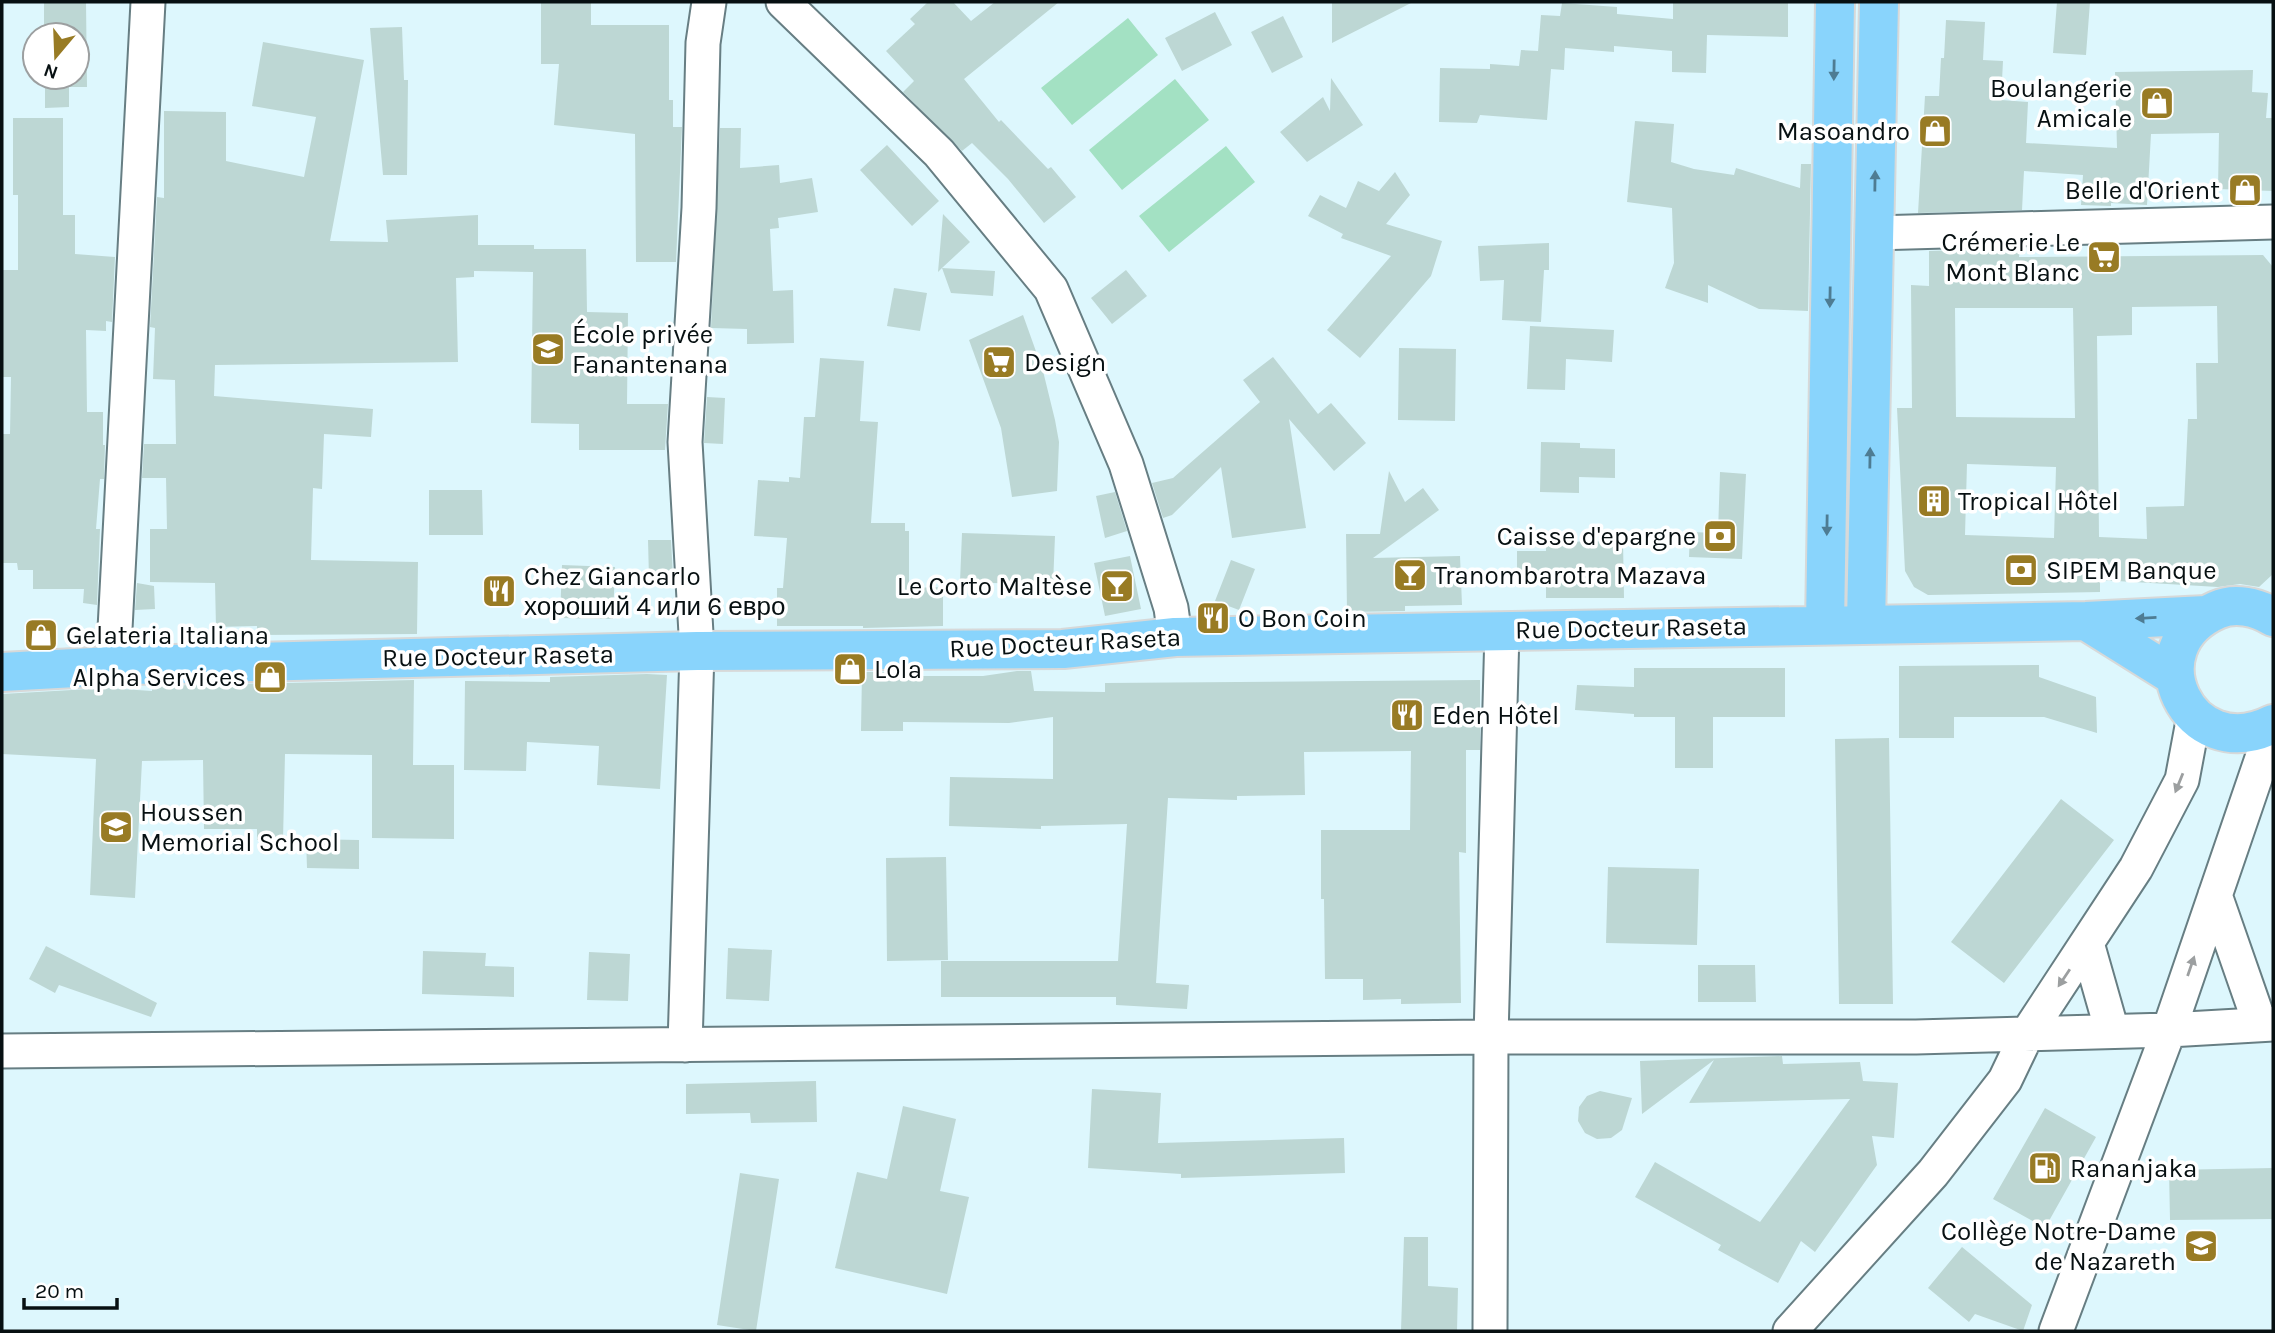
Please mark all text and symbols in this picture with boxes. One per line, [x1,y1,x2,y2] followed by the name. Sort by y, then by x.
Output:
[21,21,91,91] north arrow
[41,59,61,84] text: N
[1828,59,1840,81] one-way arrow
[1990,73,2132,134] place label: Boulangerie Amicale
[2138,84,2176,122] shop icon: Boulangerie Amicale
[1916,112,1954,150] shop icon: Masoandro
[1777,116,1910,147] place label: Masoandro
[1869,170,1881,192] one-way arrow
[2226,171,2264,209] shop icon: Belle d'Orient
[2065,175,2220,206] place label: Belle d'Orient
[1941,227,2080,288] place label: Crémerie Le Mont Blanc
[2085,238,2123,276] supermarket icon: Crémerie Le Mont Blanc
[1824,287,1836,309] one-way arrow
[572,318,728,380] place label: École privée Fanantenana
[529,330,567,368] school or university icon: École privée Fanantenana
[980,343,1018,381] supermarket icon: Design
[1024,347,1106,378] place label: Design
[1864,446,1875,468] one-way arrow
[1915,482,1953,520] building icon: Tropical Hôtel
[1958,486,2119,517] place label: Tropical Hôtel
[1821,514,1833,536] one-way arrow
[1701,517,1739,555] bank icon: Caisse d'epargne
[1497,521,1696,552] place label: Caisse d'epargne
[2002,551,2040,589] bank icon: SIPEM Banque
[2046,555,2217,586] place label: SIPEM Banque
[1391,556,1429,594] bar icon: Tranombarotra Mazava
[1434,560,1706,591] place label: Tranombarotra Mazava
[524,561,786,622] place label: Chez Giancarlo хороший 4 или 6 евро
[1098,567,1136,605] bar icon: Le Corto Maltèse
[897,571,1092,602] place label: Le Corto Maltèse
[480,572,518,610] restaurant icon: Chez Giancarlo хороший 4 или 6 евро
[1194,599,1232,637] restaurant icon: O Bon Coin
[1238,603,1367,634] place label: O Bon Coin
[1515,610,1747,646] street label: Rue Docteur Raseta
[2135,613,2157,624] one-way arrow
[22,616,60,654] shop icon: Gelateria Italiana
[66,620,269,651] place label: Gelateria Italiana
[948,621,1182,665] street label: Rue Docteur Raseta
[382,638,614,674] street label: Rue Docteur Raseta
[831,650,869,688] shop icon: Lola
[874,654,922,685] place label: Lola
[251,658,289,696] shop icon: Alpha Services
[73,662,246,693] place label: Alpha Services
[1388,696,1426,734] restaurant icon: Eden Hôtel
[1432,700,1559,731] place label: Eden Hôtel
[2174,772,2185,793] one-way arrow
[140,797,339,858] place label: Houssen Memorial School
[97,808,135,846] school or university icon: Houssen Memorial School
[2186,955,2197,976] one-way arrow
[2057,968,2070,988] one-way arrow
[2026,1149,2064,1187] fuel station icon: Rananjaka
[2070,1153,2197,1184] place label: Rananjaka
[1941,1216,2176,1277] place label: Collège Notre-Dame de Nazareth
[2182,1227,2220,1265] school or university icon: Collège Notre-Dame de Nazareth
[24,1266,117,1310] scale bar
[35,1279,84,1303] text: 20 m

